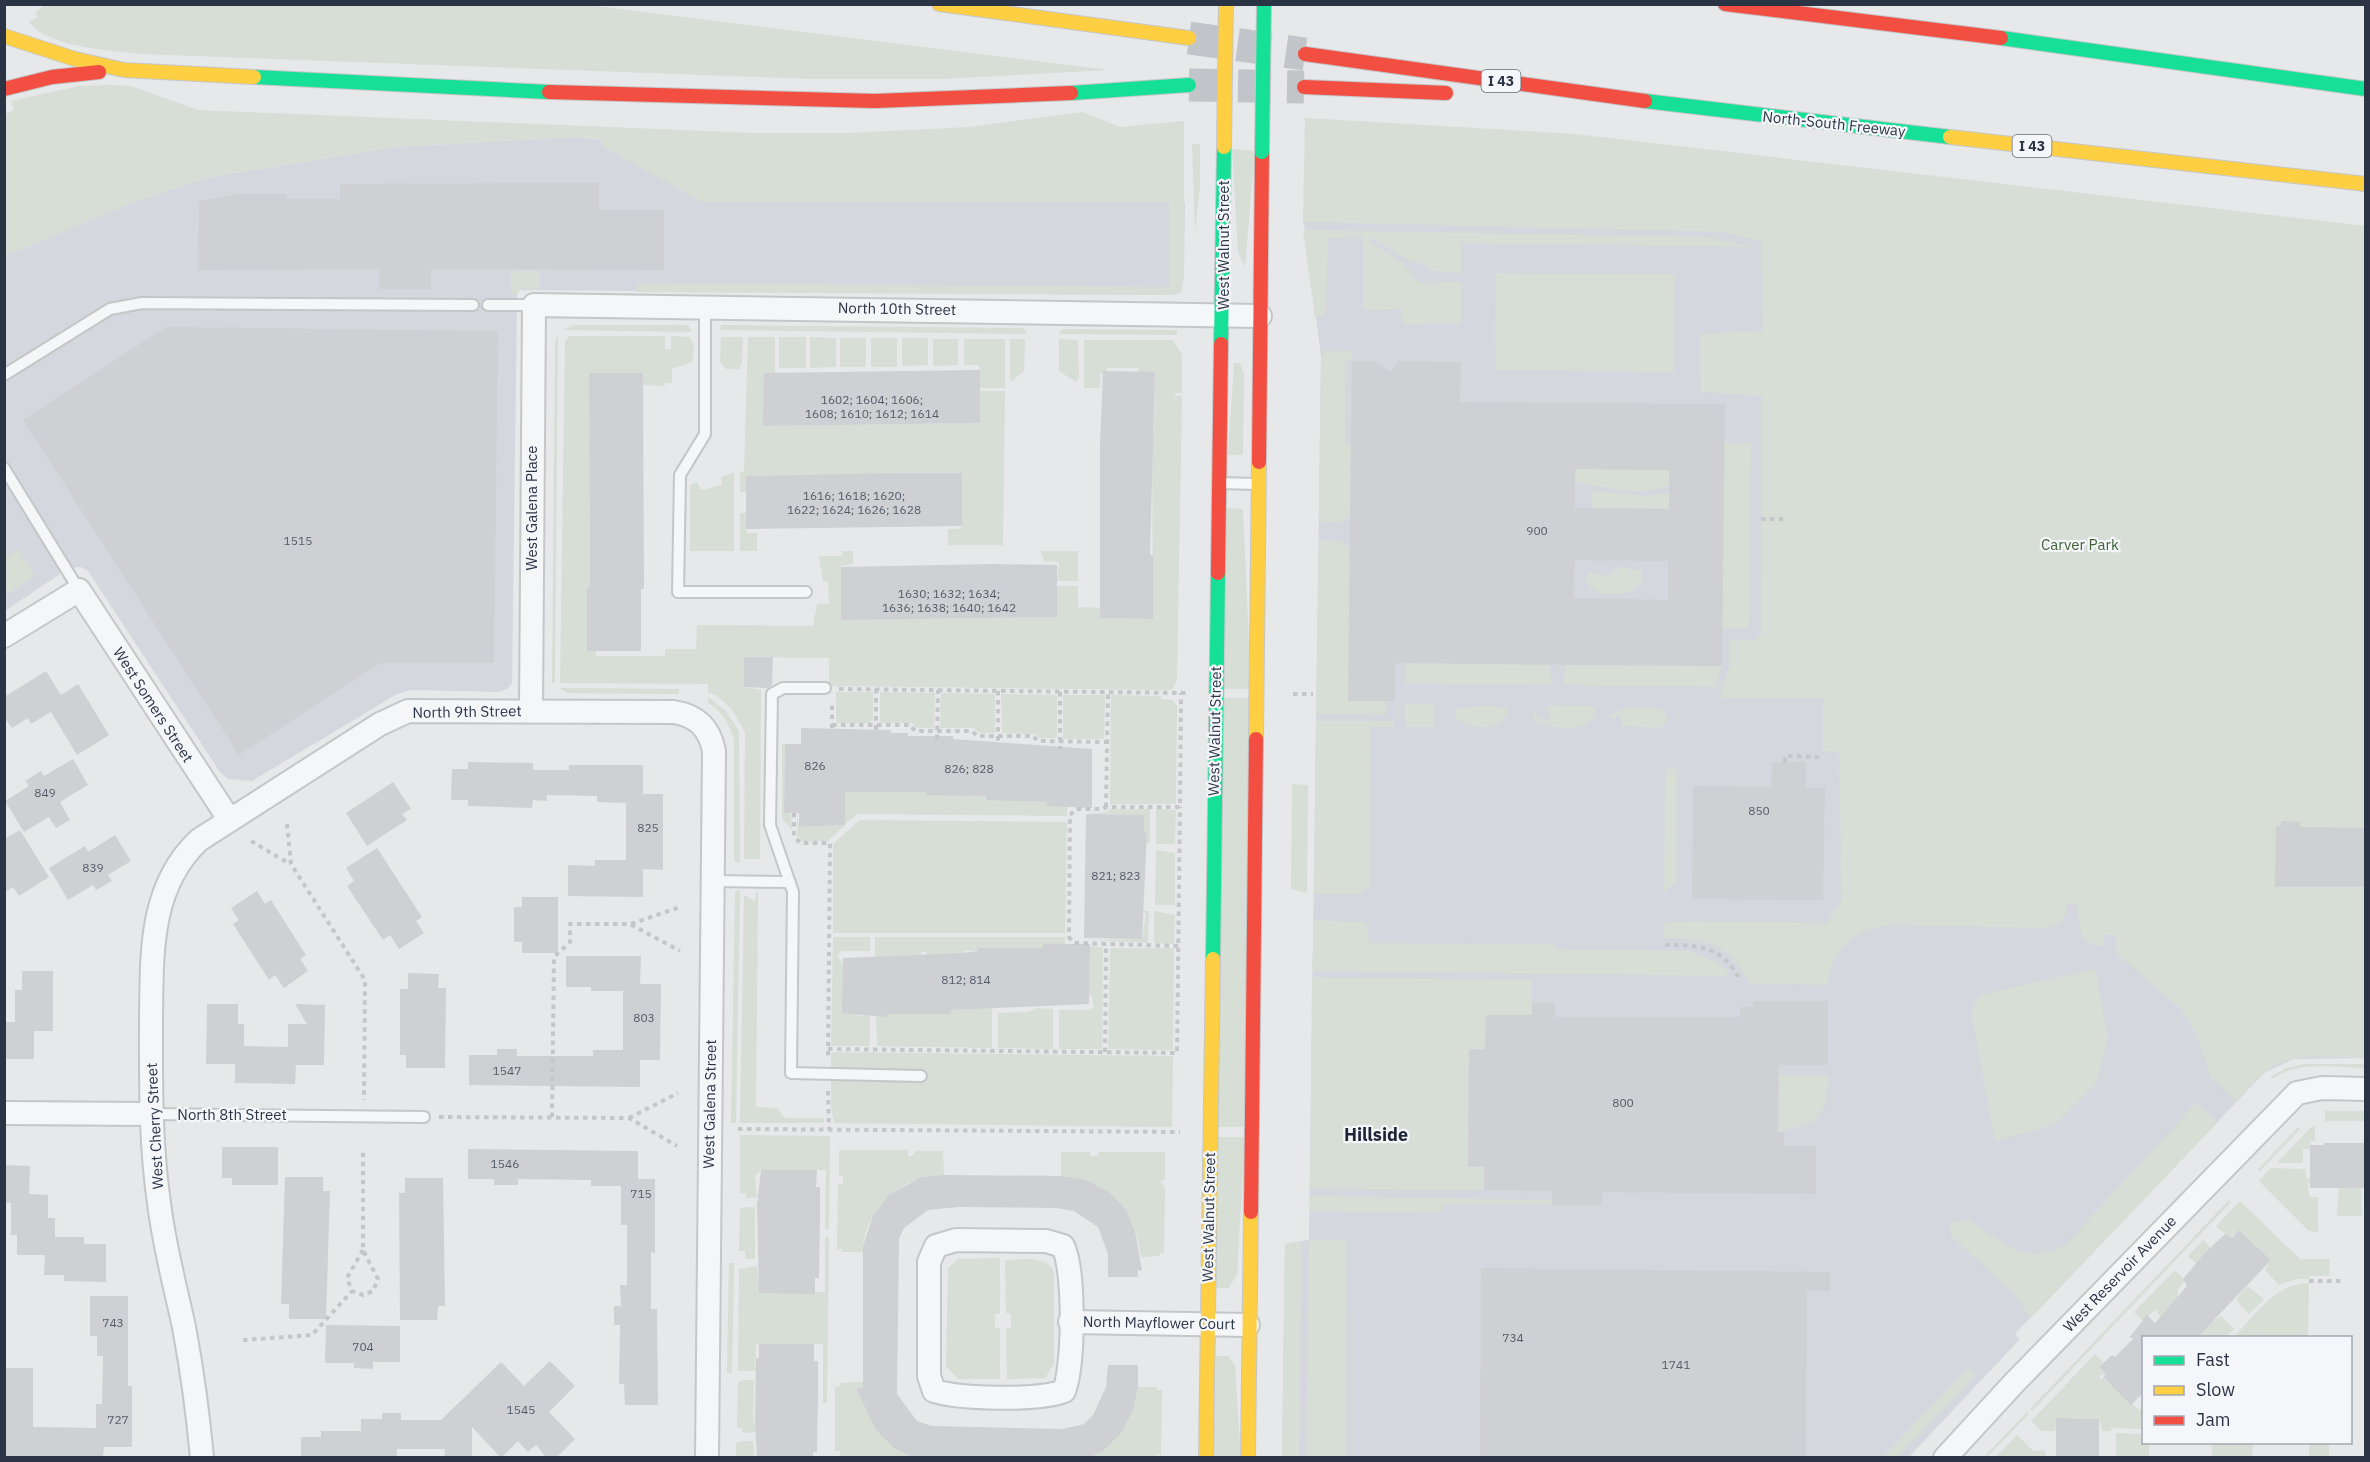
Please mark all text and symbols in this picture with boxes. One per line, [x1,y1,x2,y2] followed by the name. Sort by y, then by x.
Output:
[1482,70,1520,92] road number: I 43
[1762,107,1907,141] street label: North-South Freeway
[2012,135,2052,157] road number: I 43
[1214,180,1233,310] street label: West Walnut Street
[838,298,956,319] street label: North 10th Street
[805,392,939,421] house number: 1602; 1604; 1606; 1608; 1610; 1612; 1614
[522,445,541,571] street label: West Galena Place
[787,488,921,517] house number: 1616; 1618; 1620; 1622; 1624; 1626; 1628
[1526,523,1548,538] house number: 900
[284,533,312,548] house number: 1515
[2041,535,2119,554] park label: Carver Park
[882,586,1016,615] house number: 1630; 1632; 1634; 1636; 1638; 1640; 1642
[109,644,198,766] street label: West Somers Street
[1204,666,1225,796] street label: West Walnut Street
[412,701,522,722] street label: North 9th Street
[804,758,826,773] house number: 826
[944,761,994,776] house number: 826; 828
[34,785,56,800] house number: 849
[1748,803,1770,818] house number: 850
[637,820,659,835] house number: 825
[82,860,104,875] house number: 839
[1091,868,1141,883] house number: 821; 823
[941,972,991,987] house number: 812; 814
[633,1010,655,1025] house number: 803
[699,1039,720,1169] street label: West Galena Street
[142,1062,167,1190] street label: West Cherry Street
[493,1063,521,1078] house number: 1547
[1612,1095,1634,1110] house number: 800
[177,1105,287,1124] street label: North 8th Street
[1344,1123,1408,1146] district label: Hillside
[1198,1152,1219,1282] street label: West Walnut Street
[491,1156,519,1171] house number: 1546
[630,1186,652,1201] house number: 715
[2059,1211,2180,1336] street label: West Reservoir Avenue
[1083,1312,1235,1333] street label: North Mayflower Court
[102,1315,124,1330] house number: 743
[1502,1330,1524,1345] house number: 734
[2142,1336,2352,1444] legend
[352,1339,374,1354] house number: 704
[2196,1348,2230,1371] text: Fast
[1662,1357,1690,1372] house number: 1741
[2196,1378,2235,1401] text: Slow
[507,1402,535,1417] house number: 1545
[2196,1408,2231,1431] text: Jam
[107,1412,129,1427] house number: 727

